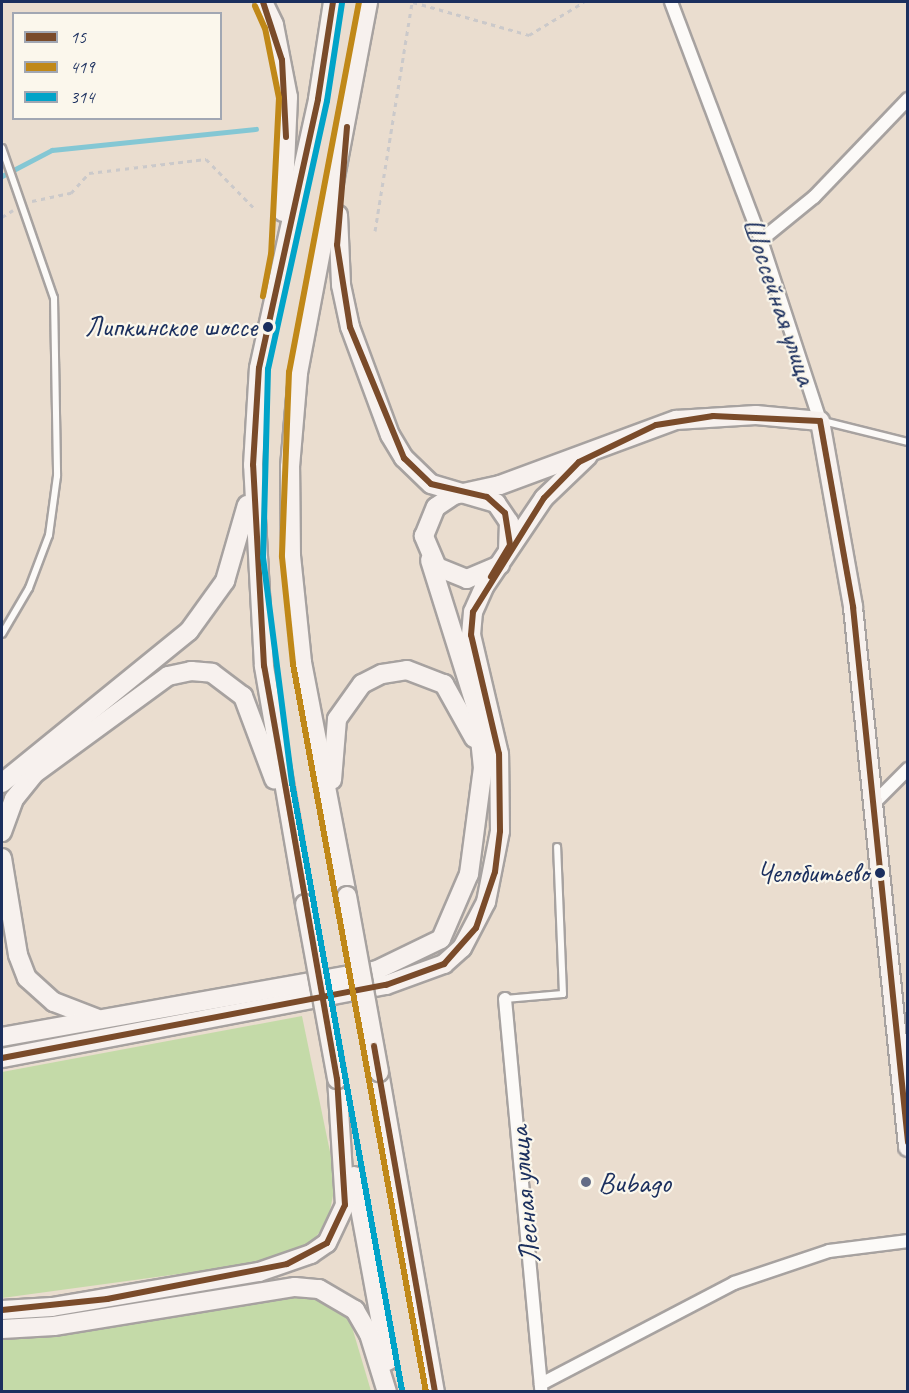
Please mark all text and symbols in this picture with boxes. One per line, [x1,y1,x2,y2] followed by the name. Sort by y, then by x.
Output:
[12,12,222,120] legend
[70,26,86,48] text: 15
[70,56,94,78] text: 419
[70,86,94,108] text: 314
[734,211,826,391] street label: Шоссейная улица
[83,310,257,344] place label: Липкинское шоссе
[262,321,274,333] marker: Липкинское шоссе
[757,856,869,890] place label: Челобитьево
[874,867,886,879] marker: Челобитьево
[500,1125,548,1265] street label: Лесная улица
[598,1164,671,1200] place label: Bubago
[579,1175,593,1189] marker: Bubago

